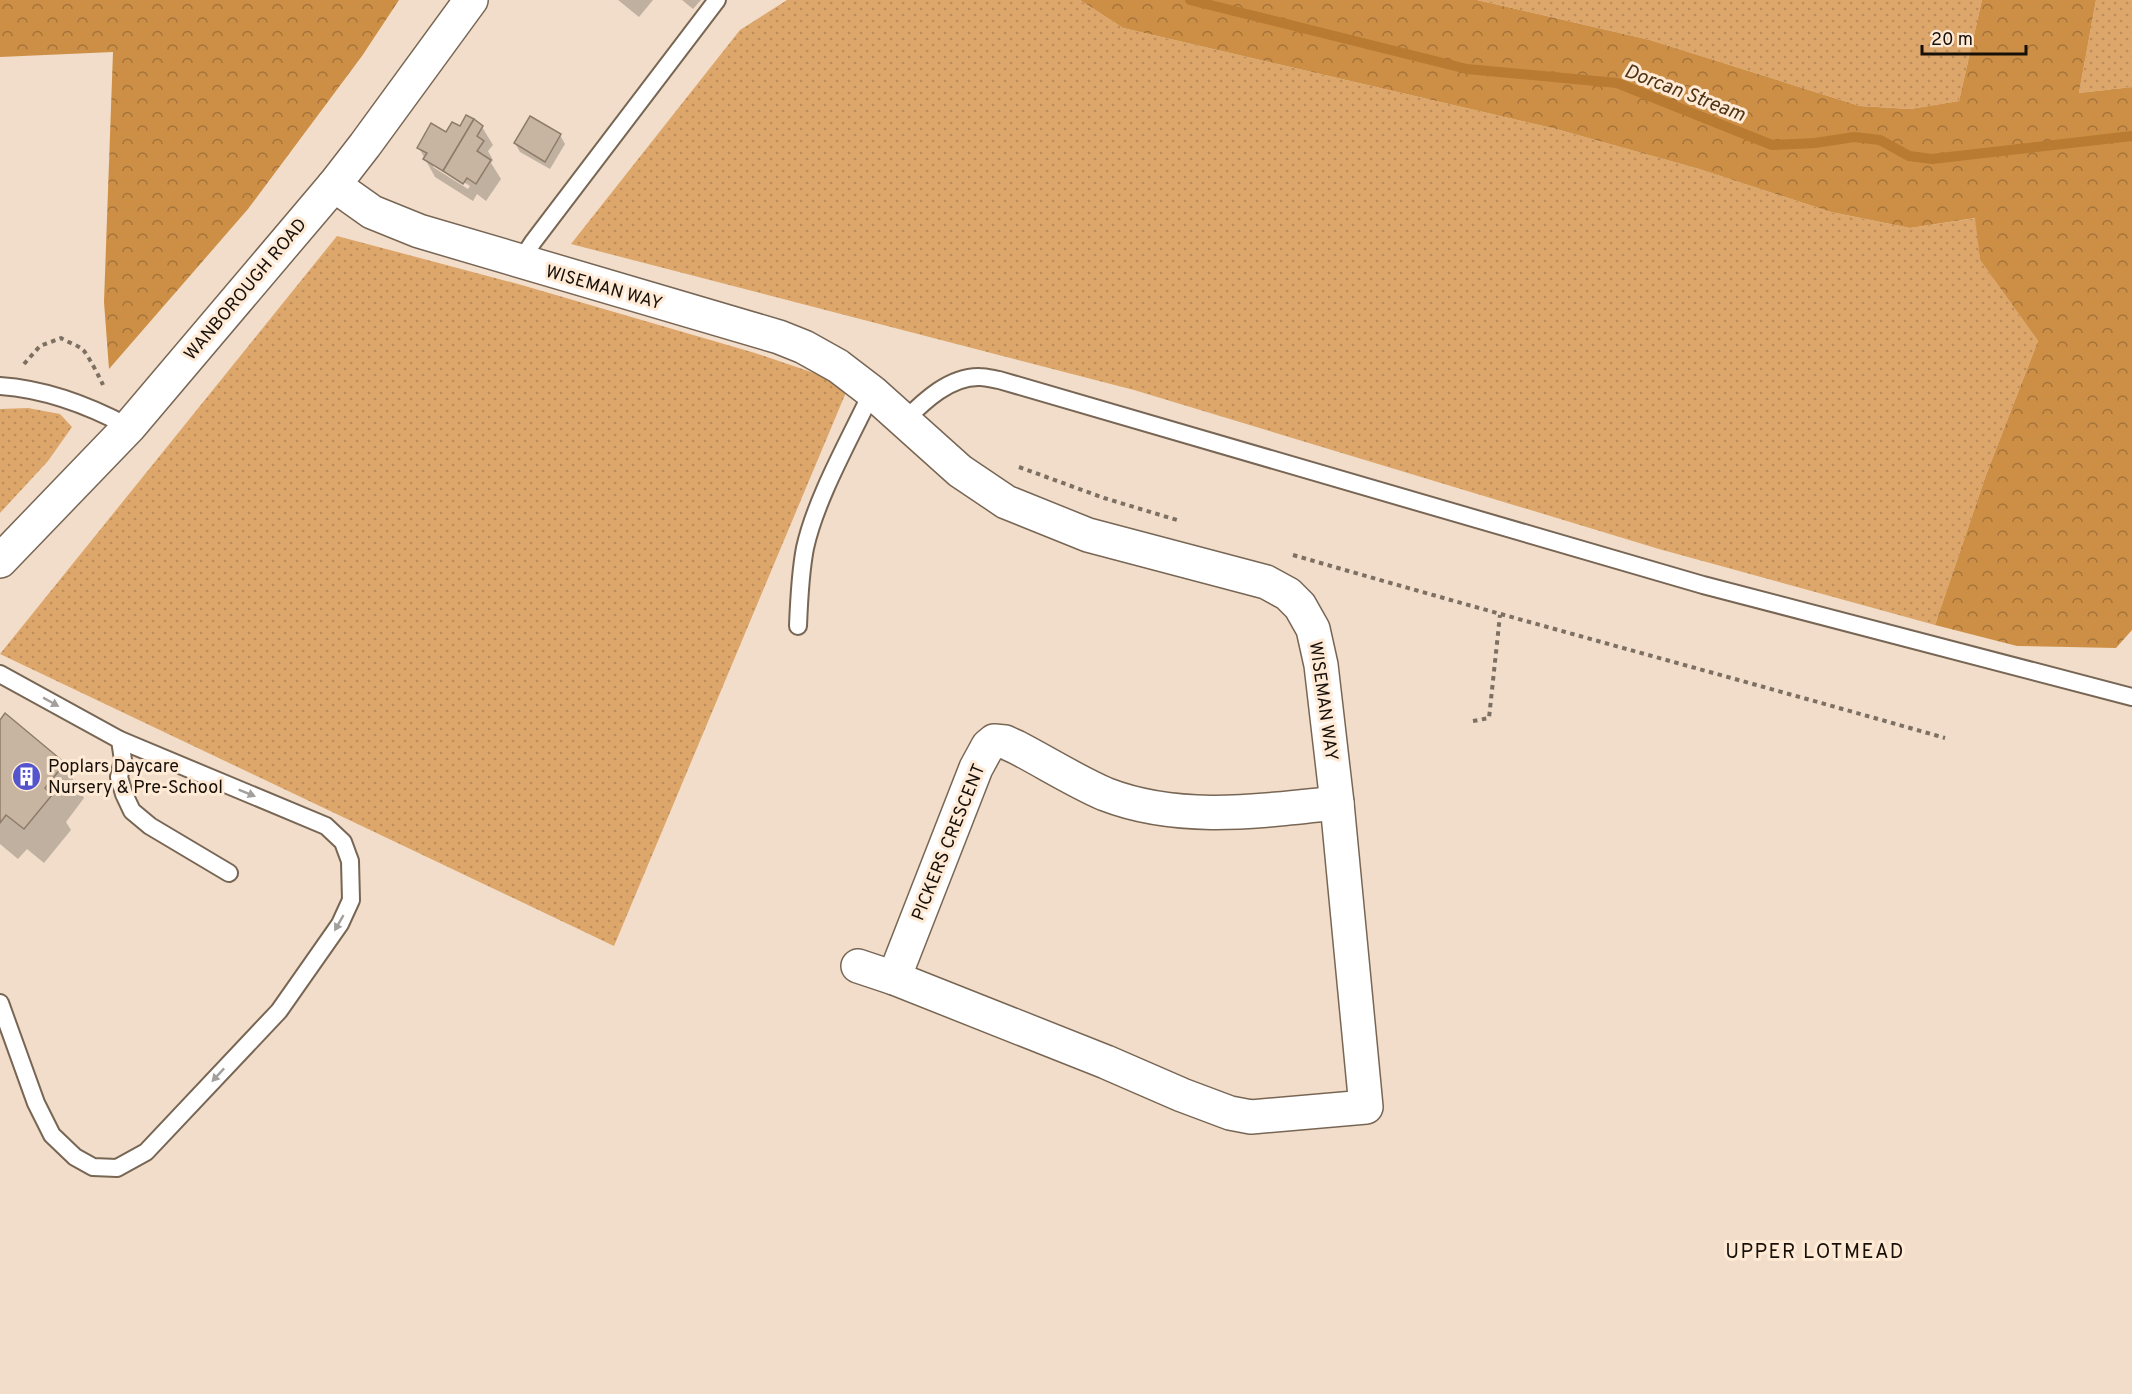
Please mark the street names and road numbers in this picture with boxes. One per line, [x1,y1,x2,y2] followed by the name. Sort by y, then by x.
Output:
[180,214,312,366] street label: WANBOROUGH ROAD
[542,261,665,316] street label: WISEMAN WAY
[1303,640,1342,762] street label: WISEMAN WAY
[907,761,991,924] street label: PICKERS CRESCENT

